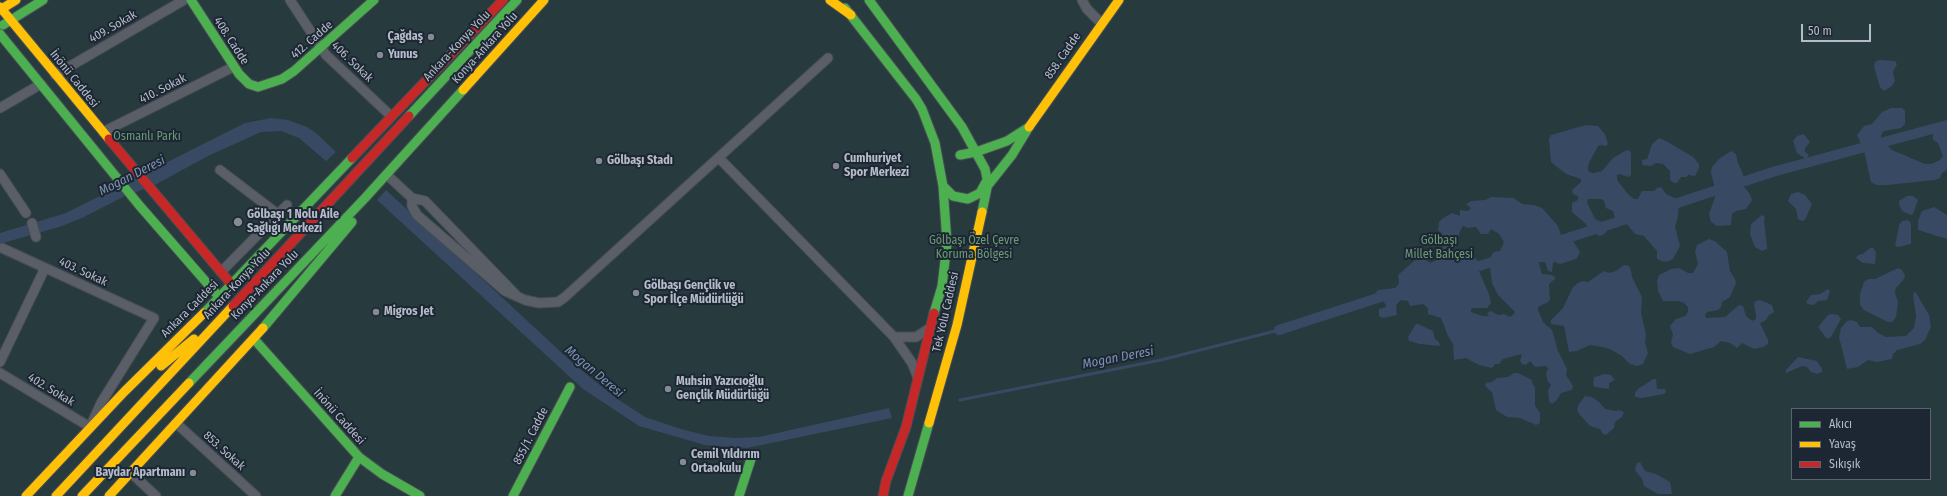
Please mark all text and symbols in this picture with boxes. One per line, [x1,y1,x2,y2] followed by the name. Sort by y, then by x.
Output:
[87,8,139,46] street label: 409. Sokak
[421,8,493,84] street label: Ankara-Konya Yolu
[449,9,521,87] street label: Konya-Ankara Yolu
[210,14,252,68] street label: 408. Cadde
[1803,16,1873,42] scale bar
[288,18,336,62] street label: 412. Cadde
[1808,24,1832,38] text: 50 m
[388,30,423,44] place label: Çağdaş
[1042,30,1084,82] street label: 858. Cadde
[426,32,436,42] marker: Çağdaş
[328,39,376,85] street label: 406. Sokak
[46,47,102,111] street label: İnönü Caddesi
[388,48,418,62] place label: Yunus
[375,50,385,60] marker: Yunus
[137,71,189,107] street label: 410. Sokak
[113,130,181,144] park label: Osmanlı Parkı
[844,152,909,180] place label: Cumhuriyet Spor Merkezi
[96,153,168,199] water label: Mogan Deresi
[607,154,673,168] place label: Gölbaşı Stadı
[594,156,604,166] marker: Gölbaşı Stadı
[831,161,841,171] marker: Cumhuriyet Spor Merkezi
[247,208,339,236] place label: Gölbaşı 1 Nolu Aile Sağlığı Merkezi
[232,216,244,228] marker: Gölbaşı 1 Nolu Aile Sağlığı Merkezi
[929,234,1019,262] park label: Gölbaşı Özel Çevre Koruma Bölgesi
[1405,234,1473,262] park label: Gölbaşı Millet Bahçesi
[201,246,273,322] street label: Ankara-Konya Yolu
[228,247,302,323] street label: Konya-Ankara Yolu
[56,255,110,289] street label: 403. Sokak
[930,270,962,354] street label: Tek Yolu Caddesi
[158,277,222,341] street label: Ankara Caddesi
[644,279,744,307] place label: Gölbaşı Gençlik ve Spor İlçe Müdürlüğü
[631,288,641,298] marker: Gölbaşı Gençlik ve Spor İlçe Müdürlüğü
[384,305,434,319] place label: Migros Jet
[371,307,381,317] marker: Migros Jet
[561,343,627,401] water label: Mogan Deresi
[1081,343,1155,373] water label: Mogan Deresi
[25,371,77,409] street label: 402. Sokak
[676,375,769,403] place label: Muhsin Yazıcıoğlu Gençlik Müdürlüğü
[663,384,673,394] marker: Muhsin Yazıcıoğlu Gençlik Müdürlüğü
[310,386,368,448] street label: İnönü Caddesi
[510,405,552,467] street label: 855/1. Cadde
[1791,408,1931,480] legend
[1829,417,1852,431] text: Akıcı
[200,428,248,474] street label: 853. Sokak
[1829,437,1856,451] text: Yavaş
[691,448,760,476] place label: Cemil Yıldırım Ortaokulu
[678,457,688,467] marker: Cemil Yıldırım Ortaokulu
[1829,457,1860,471] text: Sıkışık
[95,466,185,480] place label: Baydar Apartmanı
[188,468,198,478] marker: Baydar Apartmanı

